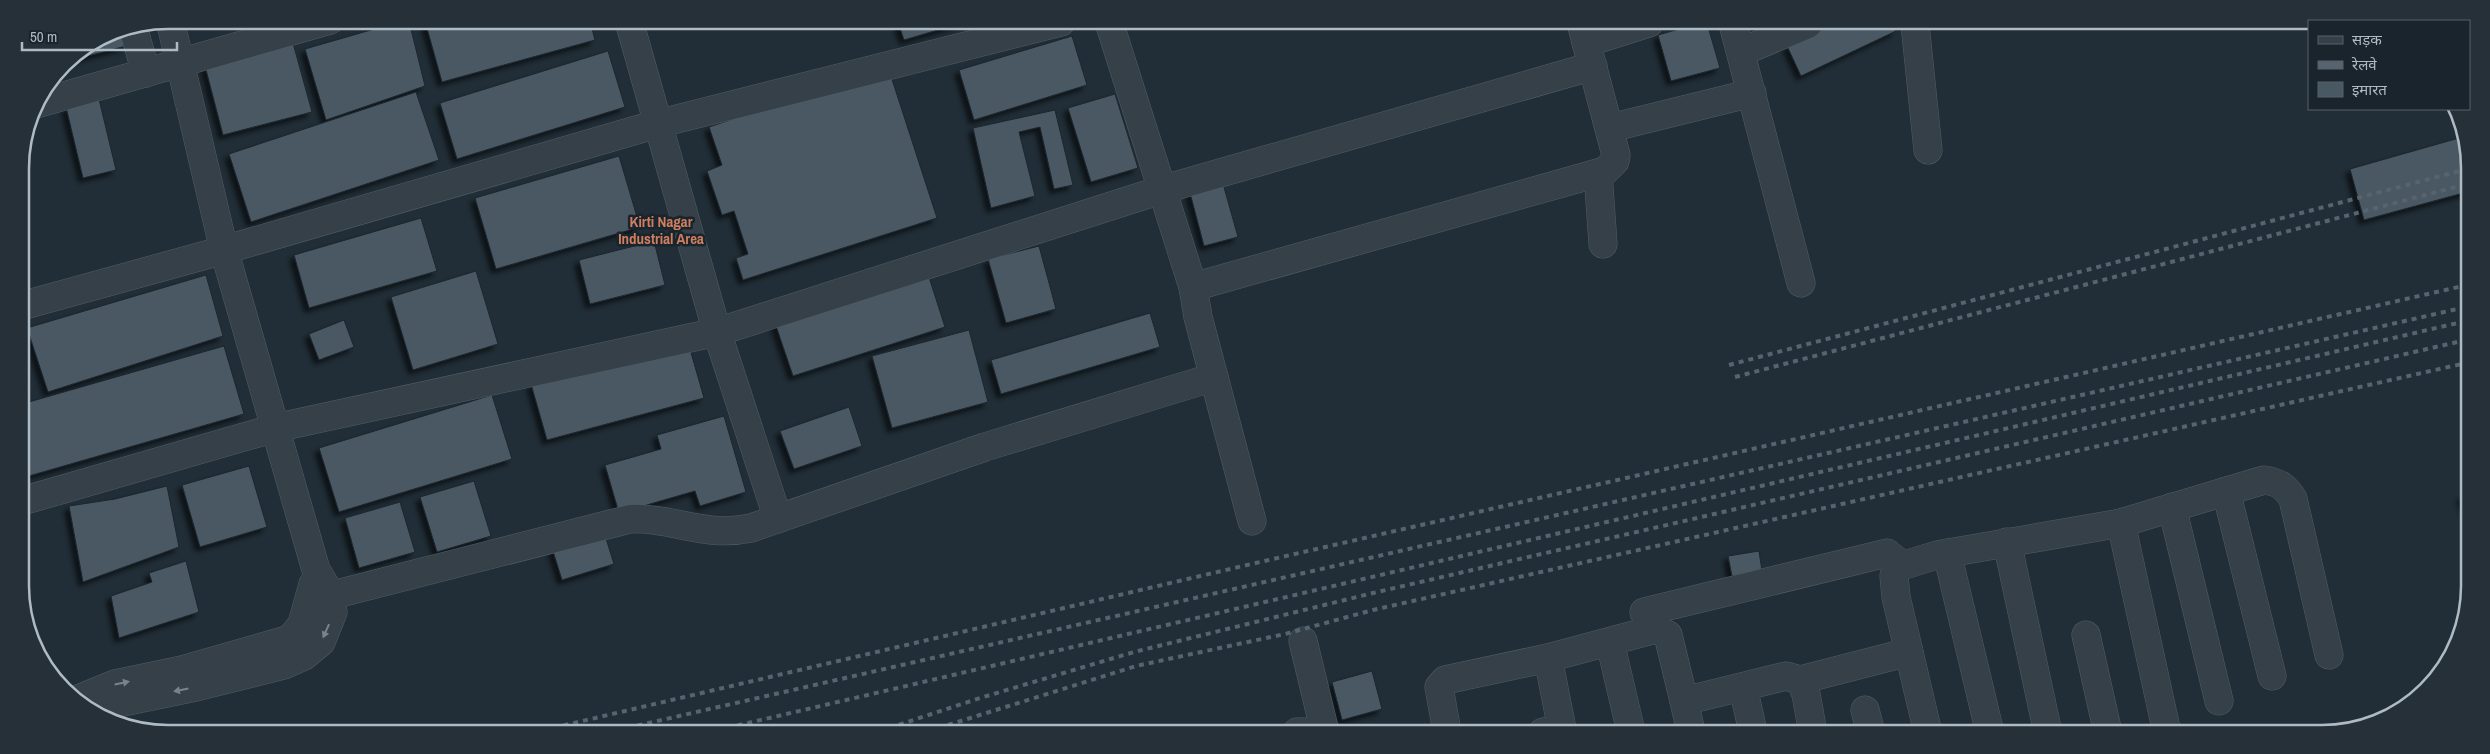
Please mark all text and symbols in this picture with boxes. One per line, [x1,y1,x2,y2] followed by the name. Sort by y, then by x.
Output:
[22,20,178,52] scale bar
[2308,20,2470,110] legend
[30,26,57,47] text: 50 m
[2352,29,2382,50] text: सड़क
[2351,54,2377,75] text: रेलवे
[2352,79,2387,100] text: इमारत
[618,211,704,249] district label: Kirti Nagar Industrial Area
[322,624,330,638] one-way arrow
[114,679,129,687] one-way arrow
[173,687,189,695] one-way arrow

